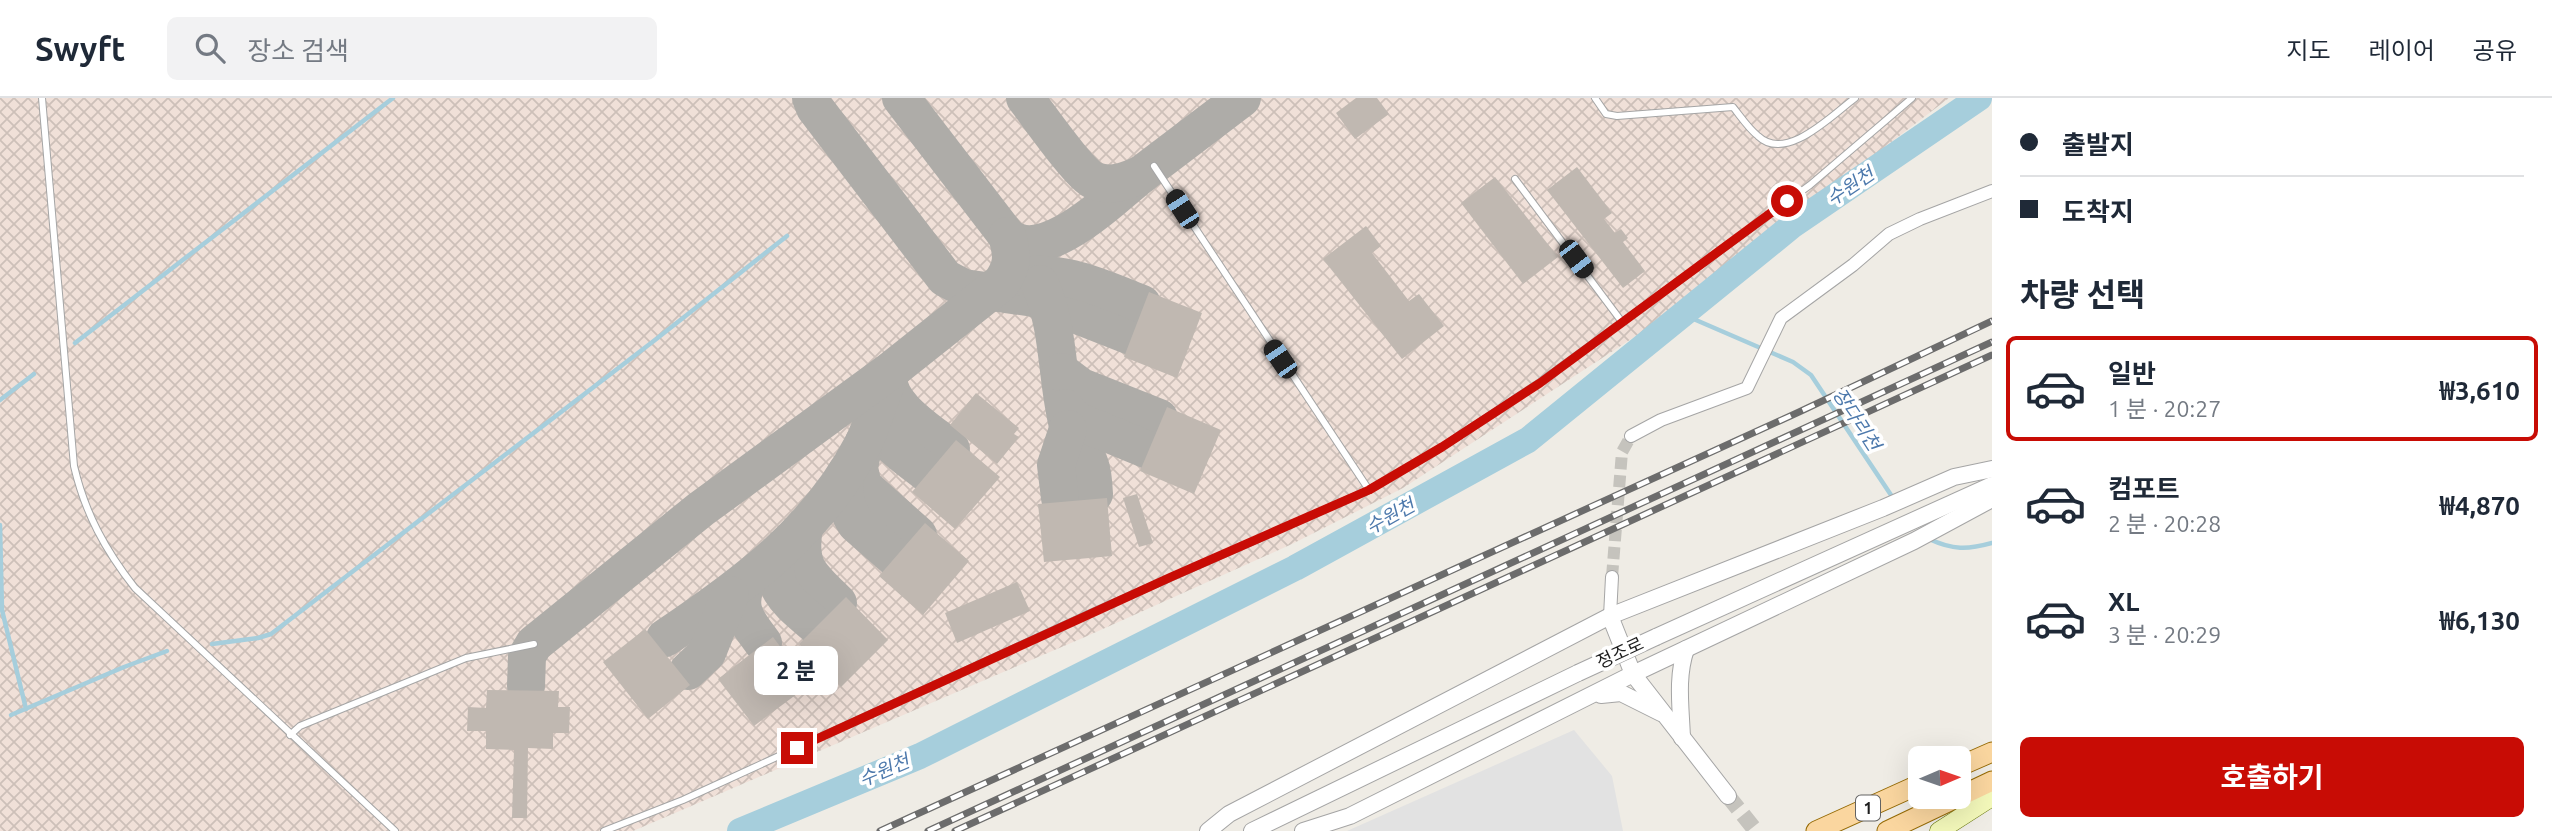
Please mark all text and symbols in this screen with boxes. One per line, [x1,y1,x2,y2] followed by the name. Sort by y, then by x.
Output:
[167,17,657,80] search box
[191,29,229,67] icon: search
[35,30,125,67] text: Swyft
[247,36,349,65] text: 장소 검색
[2286,37,2331,64] text: 지도
[2369,37,2435,64] text: 레이어
[2473,37,2517,64] text: 공유
[2062,130,2134,159] text: 출발지
[1822,161,1879,210] water label: 수원천
[1771,185,1803,217] route start
[1162,186,1203,232] car
[2062,197,2134,226] text: 도착지
[1555,236,1598,282] car
[2020,276,2145,312] text: 차량 선택
[1260,336,1301,382] car
[2024,357,2087,420] icon: car
[2108,359,2156,388] text: 일반
[2440,376,2520,405] text: ₩3,610
[1829,384,1886,456] water label: 장다리천
[2108,396,2221,421] text: 1 분 · 20:27
[2024,472,2087,535] icon: car
[2108,474,2180,503] text: 컴포트
[2440,491,2520,520] text: ₩4,870
[1362,493,1420,538] water label: 수원천
[2108,511,2221,536] text: 2 분 · 20:28
[2024,587,2087,650] icon: car
[2108,587,2139,616] text: XL
[2440,606,2520,635] text: ₩6,130
[2108,622,2221,647] text: 3 분 · 20:29
[1593,633,1646,672] street label: 정조로
[755,646,839,696] callout: 2 분
[776,658,816,683] text: 2 분
[781,732,813,764] route end
[2020,737,2524,817] button: 호출하기
[1908,746,1970,808] north arrow
[1908,746,1971,809] map controls
[856,749,914,790] water label: 수원천
[1856,796,1880,820] road number: 1

